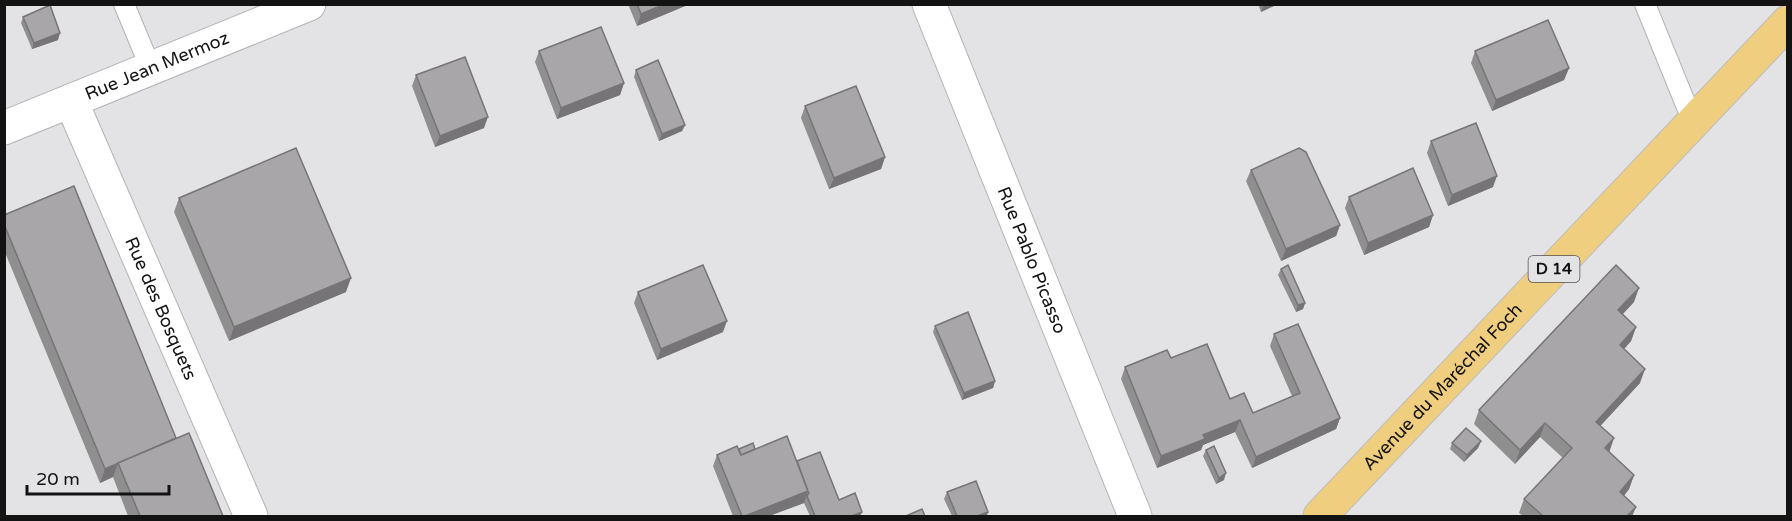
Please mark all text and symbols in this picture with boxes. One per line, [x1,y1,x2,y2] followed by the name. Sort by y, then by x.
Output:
[81,27,232,105] street label: Rue Jean Mermoz
[993,183,1071,337] street label: Rue Pablo Picasso
[120,233,202,383] street label: Rue des Bosquets
[1528,256,1580,282] road number: D 14
[1358,299,1527,475] street label: Avenue du Maréchal Foch
[27,458,170,496] scale bar
[36,468,80,490] text: 20 m

